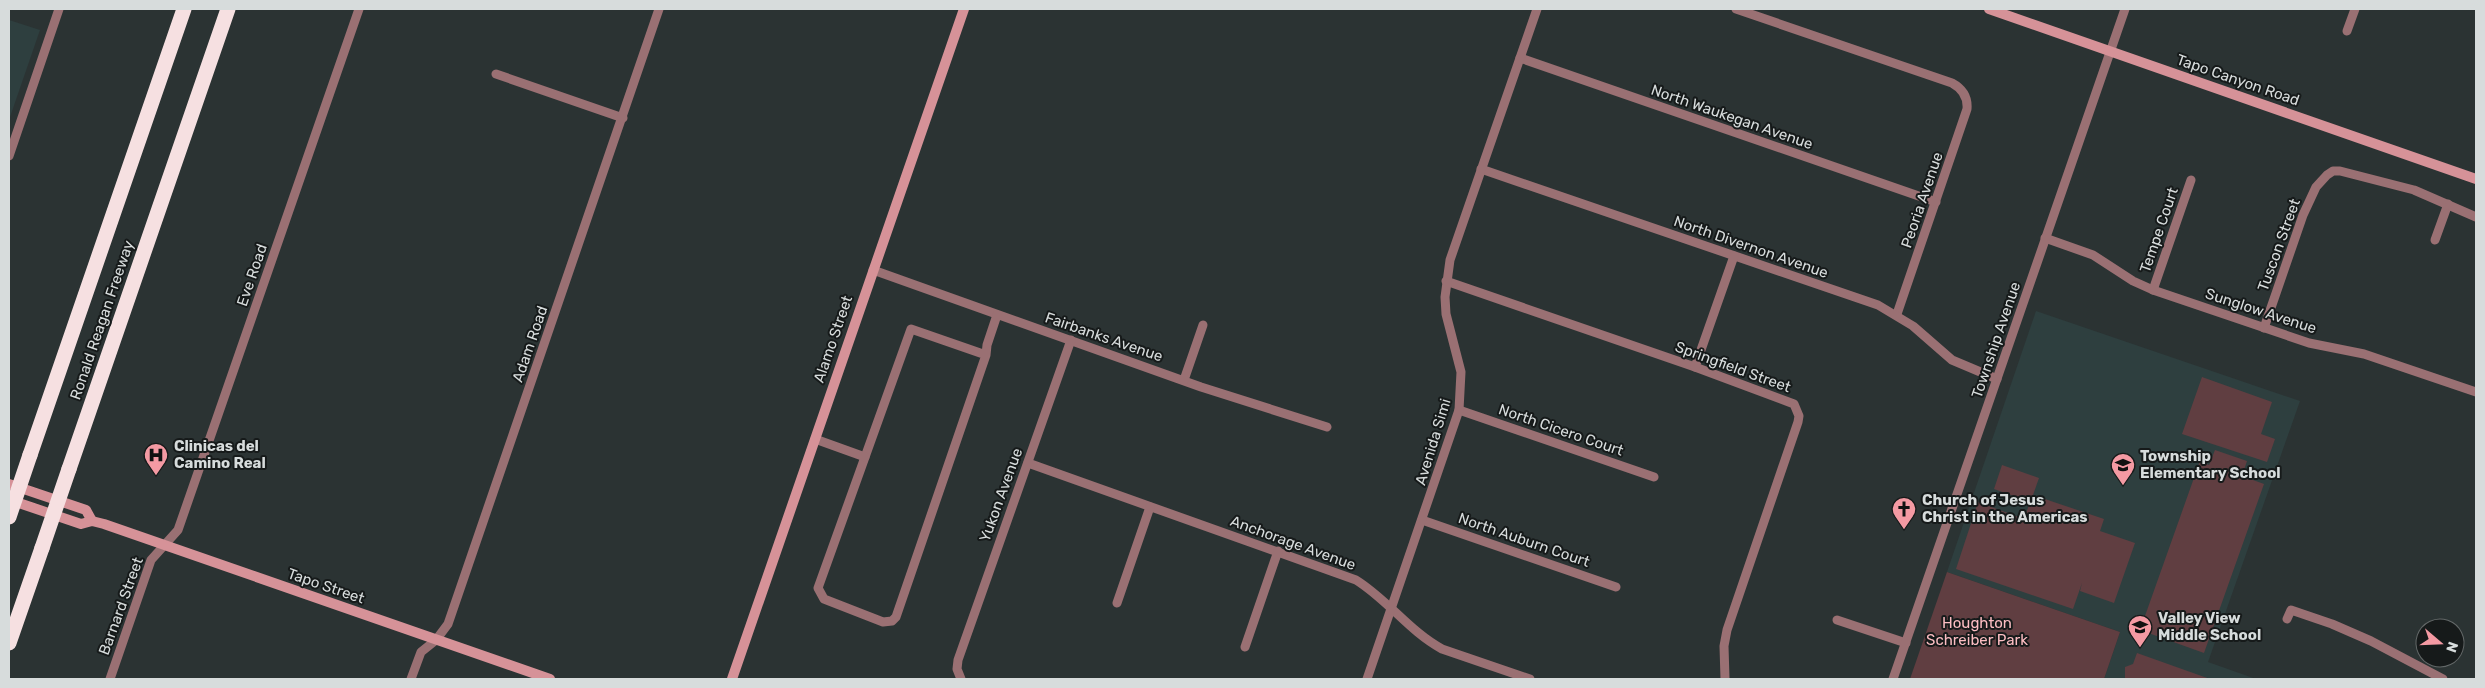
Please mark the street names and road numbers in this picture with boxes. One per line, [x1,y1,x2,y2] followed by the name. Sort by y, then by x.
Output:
[2174,51,2302,109] street label: Tapo Canyon Road
[1649,81,1815,153] street label: North Waukegan Avenue
[1897,150,1947,250] street label: Peoria Avenue
[2136,185,2182,275] street label: Tempe Court
[2254,196,2304,294] street label: Tuscon Street
[1671,212,1831,282] street label: North Divernon Avenue
[66,238,138,402] street label: Ronald Reagan Freeway
[233,242,271,308] street label: Eve Road
[1968,279,2024,401] street label: Township Avenue
[2203,285,2319,337] street label: Sunglow Avenue
[810,293,856,385] street label: Alamo Street
[509,303,551,385] street label: Adam Road
[1043,308,1165,366] street label: Fairbanks Avenue
[1673,338,1793,396] street label: Springfield Street
[1411,397,1455,487] street label: Avenida Simi
[1496,400,1626,460] street label: North Cicero Court
[976,446,1026,544] street label: Yukon Avenue
[1456,509,1592,571] street label: North Auburn Court
[1228,512,1358,574] street label: Anchorage Avenue
[95,554,147,657] street label: Barnard Street
[285,564,367,608] street label: Tapo Street

